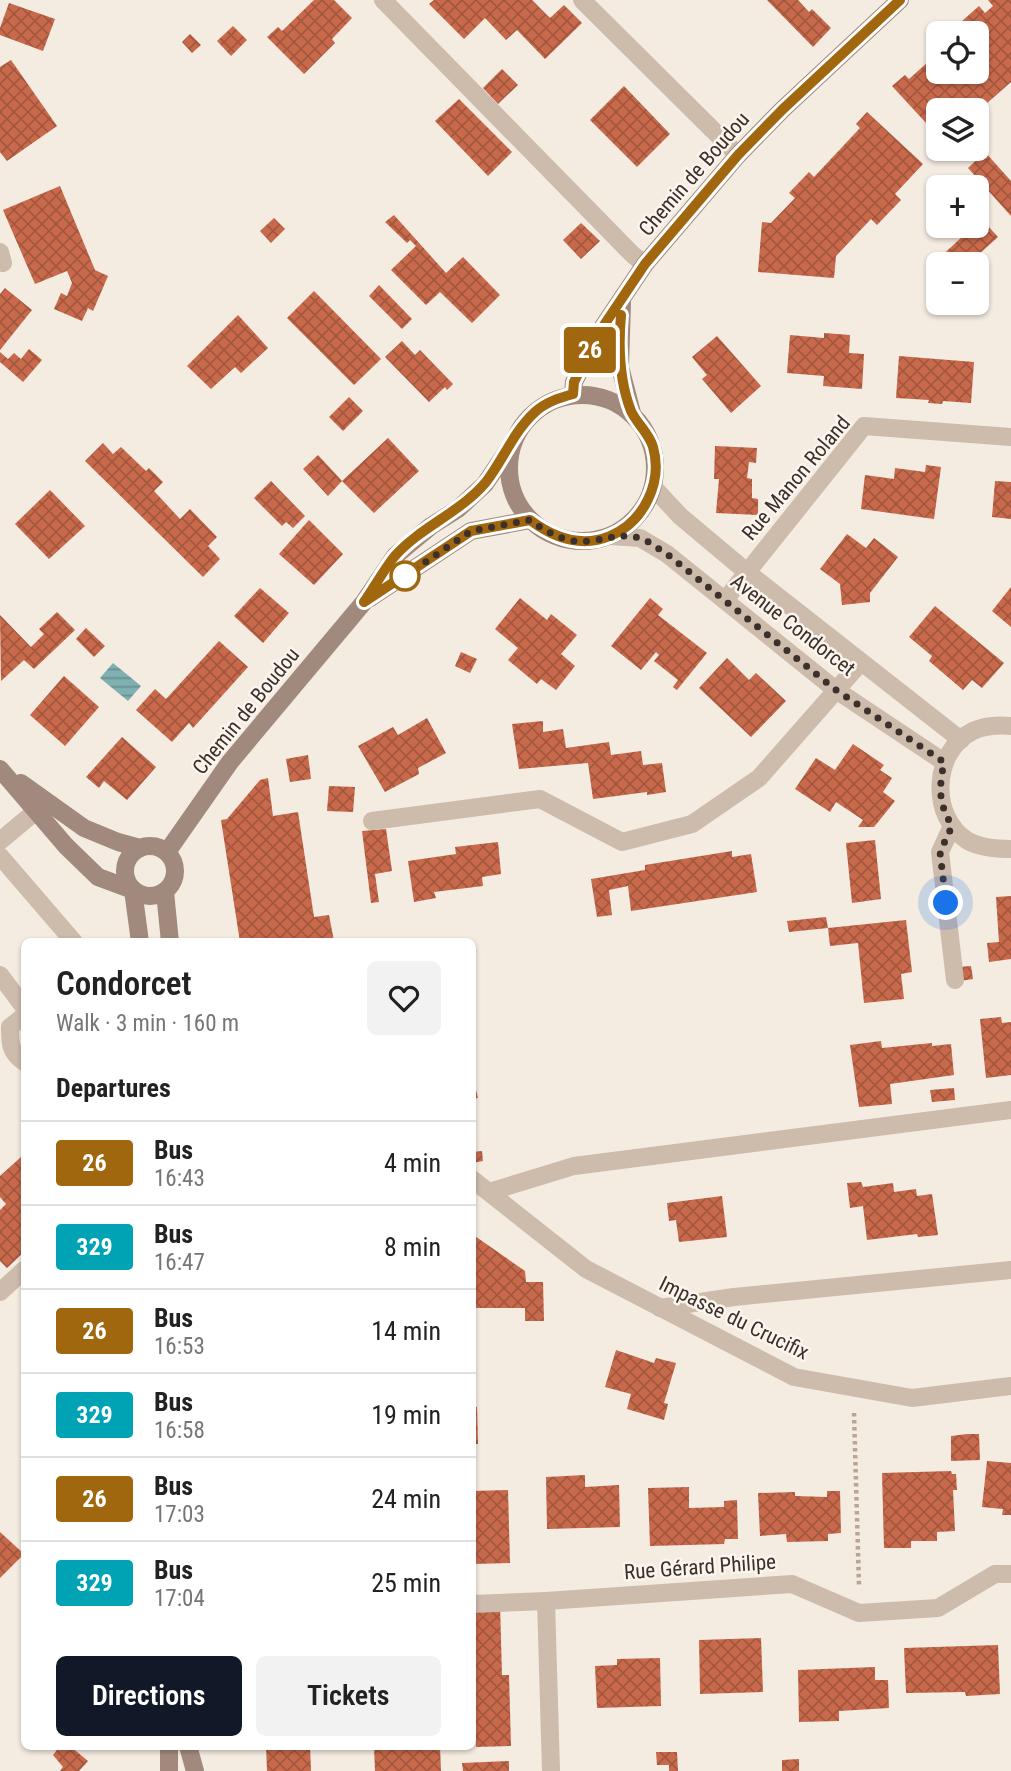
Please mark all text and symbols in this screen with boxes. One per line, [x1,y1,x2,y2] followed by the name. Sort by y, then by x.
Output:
[926,21,989,315] map controls
[926,21,989,84] button: locate
[926,98,989,161] button: layers
[634,107,754,241] street label: Chemin de Boudou
[926,175,989,238] button: +
[926,252,989,315] button: −
[558,327,622,373] line badge: 26
[578,336,602,364] text: 26
[737,411,855,545] street label: Rue Manon Roland
[390,561,420,591] unlabelled marker
[726,569,860,681] street label: Avenue Condorcet
[188,643,304,779] street label: Chemin de Boudou
[928,885,963,920] your location
[367,961,441,1035] button: heart
[56,964,192,1003] text: Condorcet
[56,1010,239,1037] text: Walk · 3 min · 160 m
[56,1073,171,1103] text: Departures
[154,1135,193,1165] text: Bus
[384,1148,441,1178] text: 4 min
[82,1149,107,1177] text: 26
[154,1165,205,1192] text: 16:43
[154,1219,193,1249] text: Bus
[384,1232,441,1262] text: 8 min
[76,1233,113,1261] text: 329
[154,1249,205,1276] text: 16:47
[655,1271,813,1365] street label: Impasse du Crucifix
[154,1303,193,1333] text: Bus
[371,1316,441,1346] text: 14 min
[82,1317,107,1345] text: 26
[154,1333,205,1360] text: 16:53
[154,1387,193,1417] text: Bus
[371,1400,441,1430] text: 19 min
[76,1401,113,1429] text: 329
[154,1417,205,1444] text: 16:58
[154,1471,193,1501] text: Bus
[371,1484,441,1514] text: 24 min
[82,1485,107,1513] text: 26
[154,1501,205,1528] text: 17:03
[623,1550,777,1584] street label: Rue Gérard Philipe
[154,1555,193,1585] text: Bus
[371,1568,441,1598] text: 25 min
[76,1569,113,1597] text: 329
[154,1585,205,1612] text: 17:04
[56,1656,242,1736] button: Directions
[256,1656,441,1736] button: Tickets

